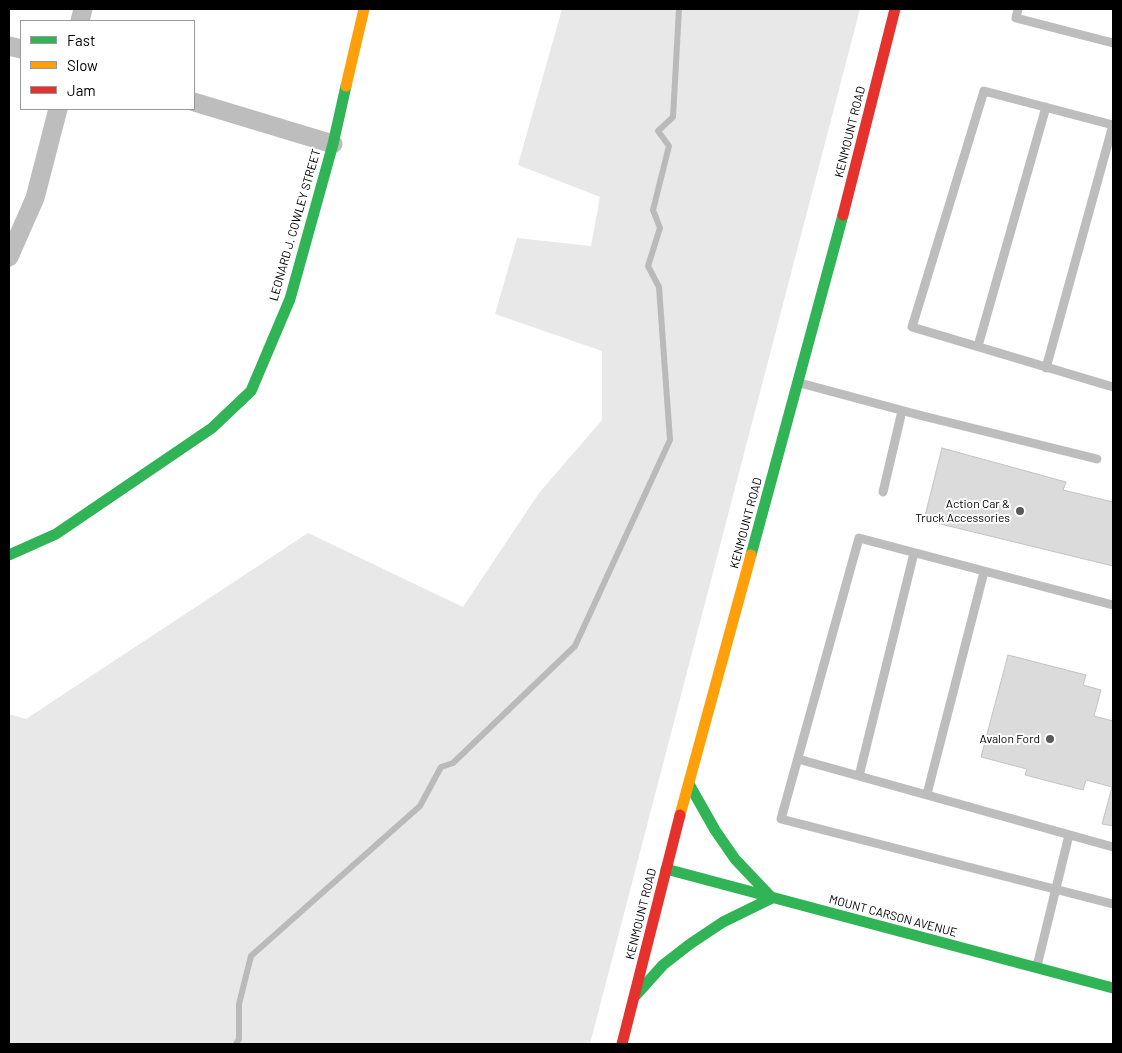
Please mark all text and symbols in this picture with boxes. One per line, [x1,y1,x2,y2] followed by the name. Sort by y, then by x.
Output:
[20,20,195,110] legend
[67,31,95,49] text: Fast
[67,56,98,74] text: Slow
[67,81,96,99] text: Jam
[832,85,868,179] street label: KENMOUNT ROAD
[266,147,324,303] street label: LEONARD J. COWLEY STREET
[727,476,765,570] street label: KENMOUNT ROAD
[915,497,1010,525] place label: Action Car & Truck Accessories
[1014,505,1026,517] marker: Action Car & Truck Accessories
[979,732,1040,746] place label: Avalon Ford
[1044,733,1056,745] marker: Avalon Ford
[623,867,659,961] street label: KENMOUNT ROAD
[827,892,959,940] street label: MOUNT CARSON AVENUE

